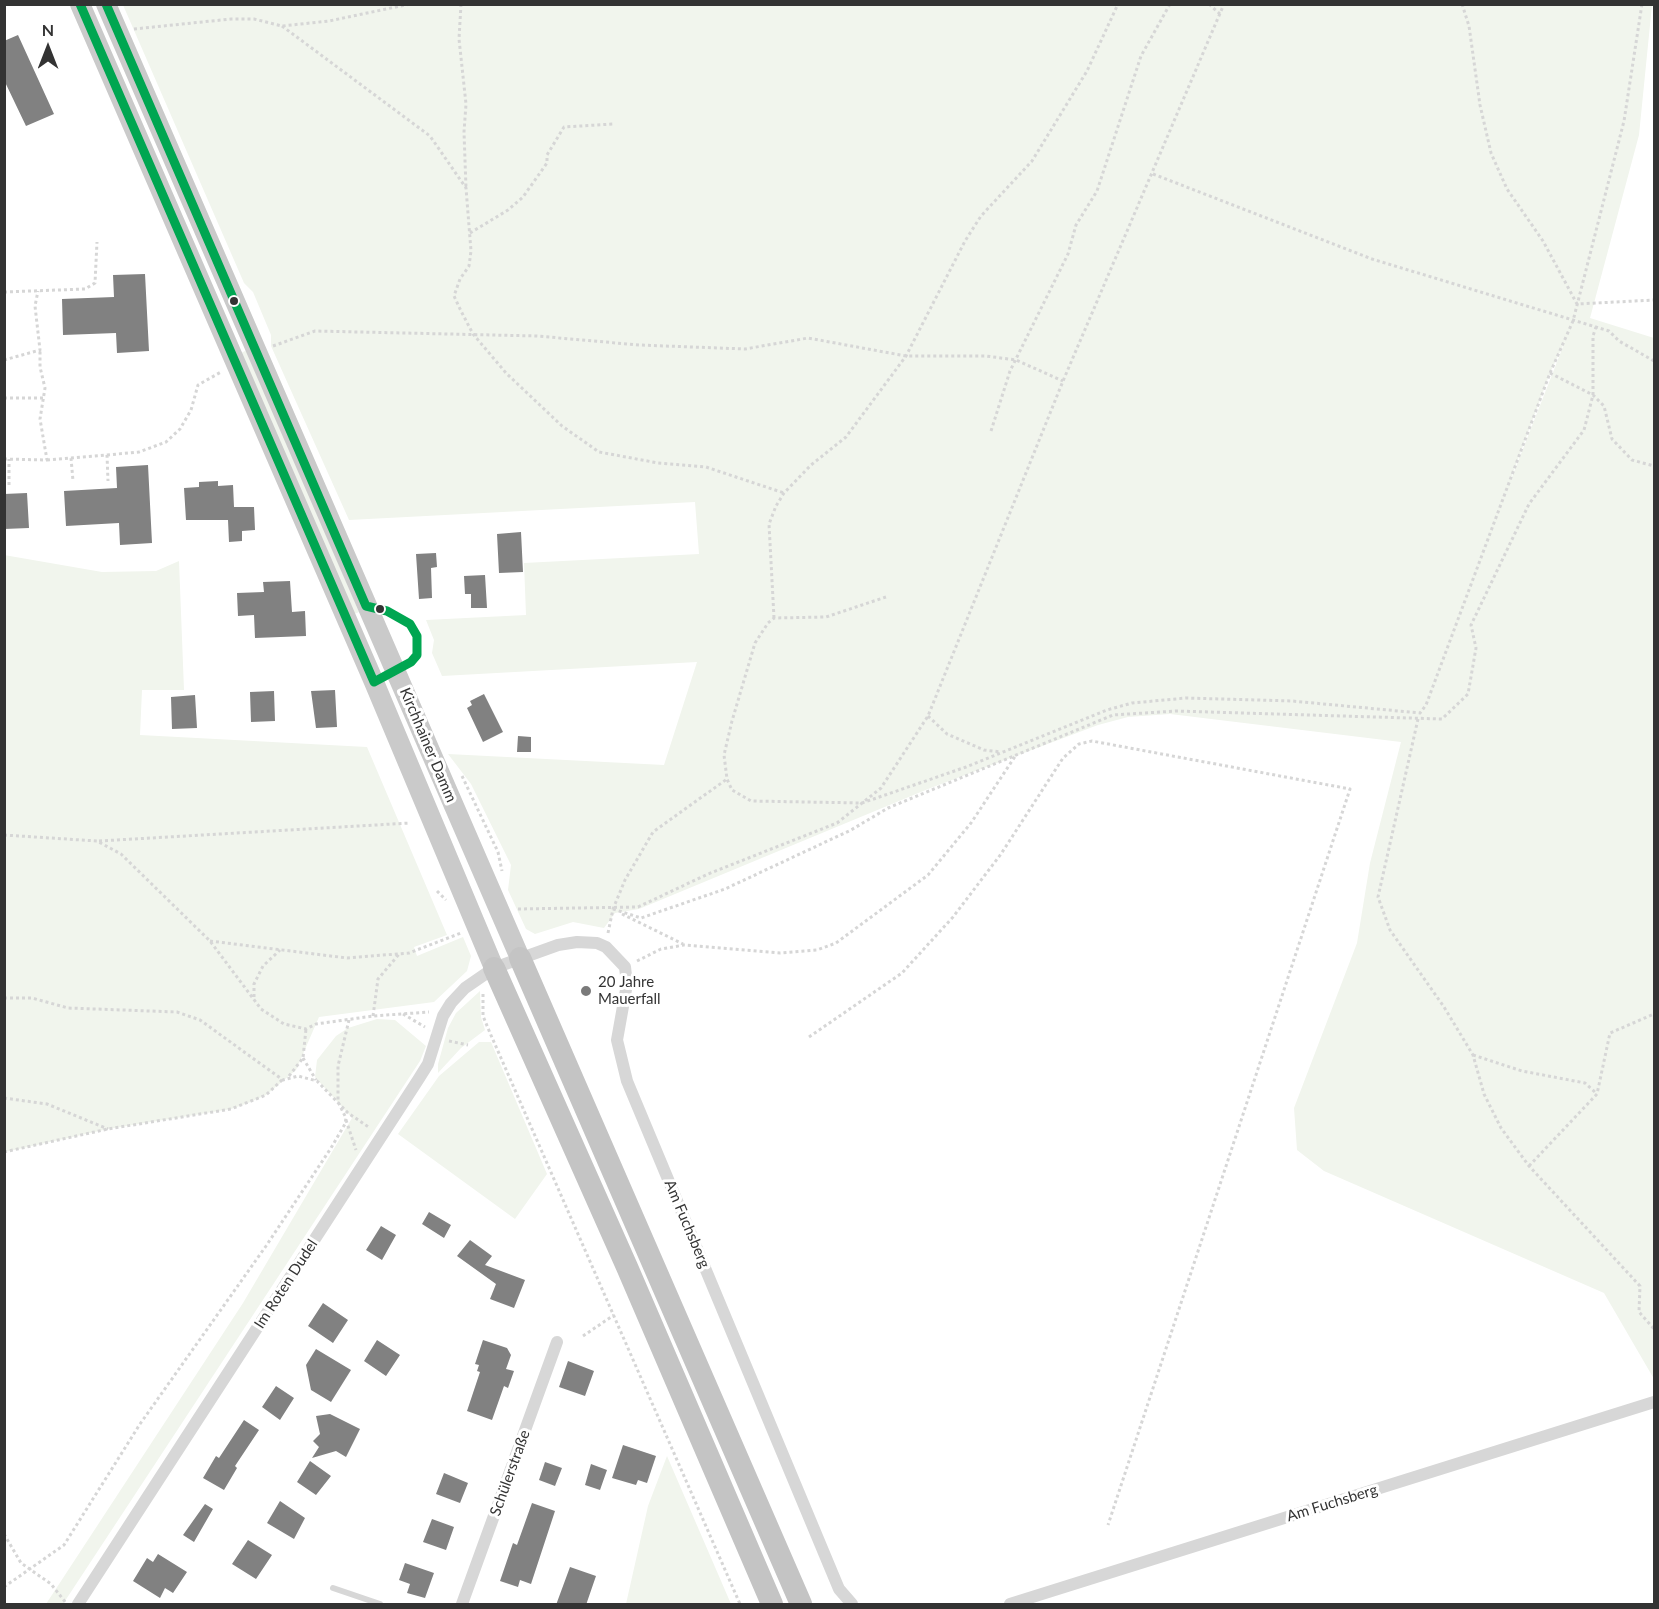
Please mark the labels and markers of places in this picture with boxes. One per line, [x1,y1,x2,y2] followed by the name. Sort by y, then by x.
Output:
[228,295,240,307] unlabelled marker
[374,603,386,615] unlabelled marker
[598,973,661,1008] place label: 20 Jahre Mauerfall
[579,984,593,998] marker: 20 Jahre Mauerfall

